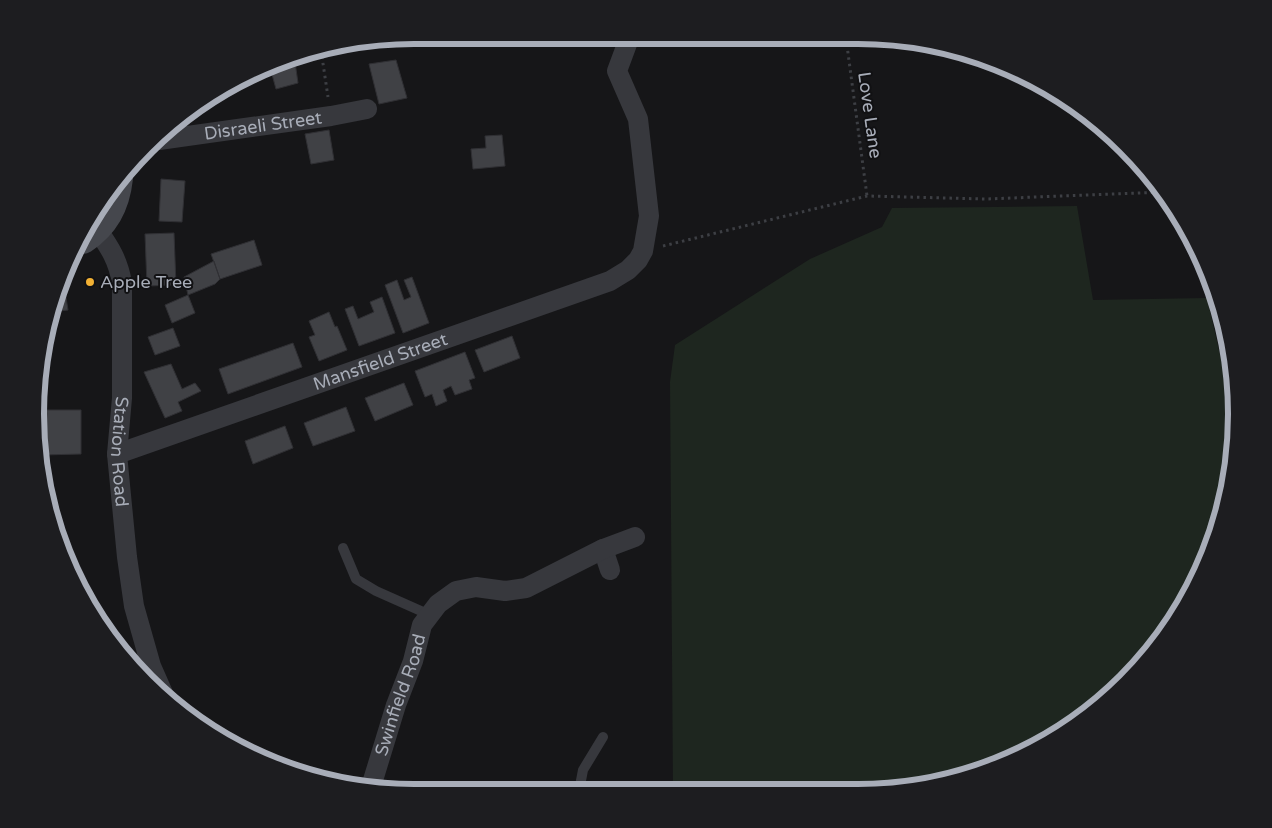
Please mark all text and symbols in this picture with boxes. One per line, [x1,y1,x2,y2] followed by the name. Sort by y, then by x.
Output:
[853,70,887,160] street label: Love Lane
[203,106,323,145] street label: Disraeli Street
[100,271,192,293] place label: Apple Tree
[84,276,96,288] marker: Apple Tree
[310,328,450,395] street label: Mansfield Street
[106,396,133,508] street label: Station Road
[370,631,430,759] street label: Swinfield Road

